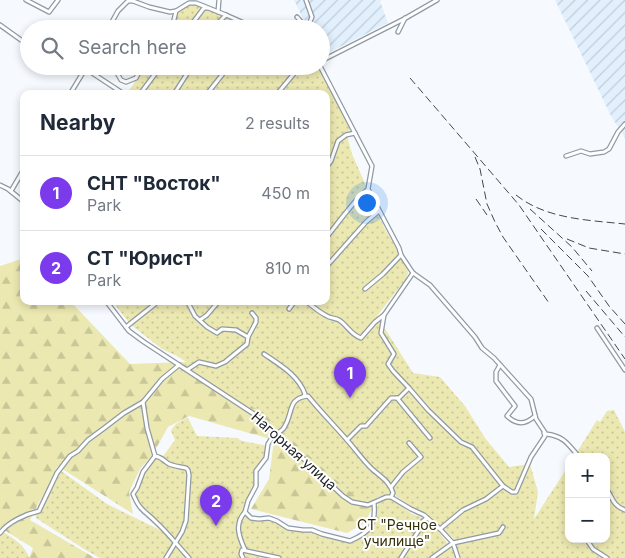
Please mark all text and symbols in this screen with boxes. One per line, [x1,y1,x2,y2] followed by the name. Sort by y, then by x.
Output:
[20,20,330,75] search box
[38,34,66,62] icon: search
[78,36,187,59] text: Search here
[40,110,115,135] text: Nearby
[245,113,310,133] text: 2 results
[87,172,221,195] text: СНТ "Восток"
[53,183,59,203] text: 1
[261,183,310,203] text: 450 m
[354,190,380,216] your location
[87,195,121,215] text: Park
[87,247,204,270] text: СТ "Юрист"
[51,258,61,278] text: 2
[265,258,310,278] text: 810 m
[87,270,121,290] text: Park
[334,357,366,398] pin: 1
[248,408,340,493] street label: Нагорная улица
[565,453,610,543] map controls
[565,453,610,498] button: +
[200,485,232,526] pin: 2
[565,498,610,543] button: −
[357,516,437,549] park label: СТ "Речное училище"

